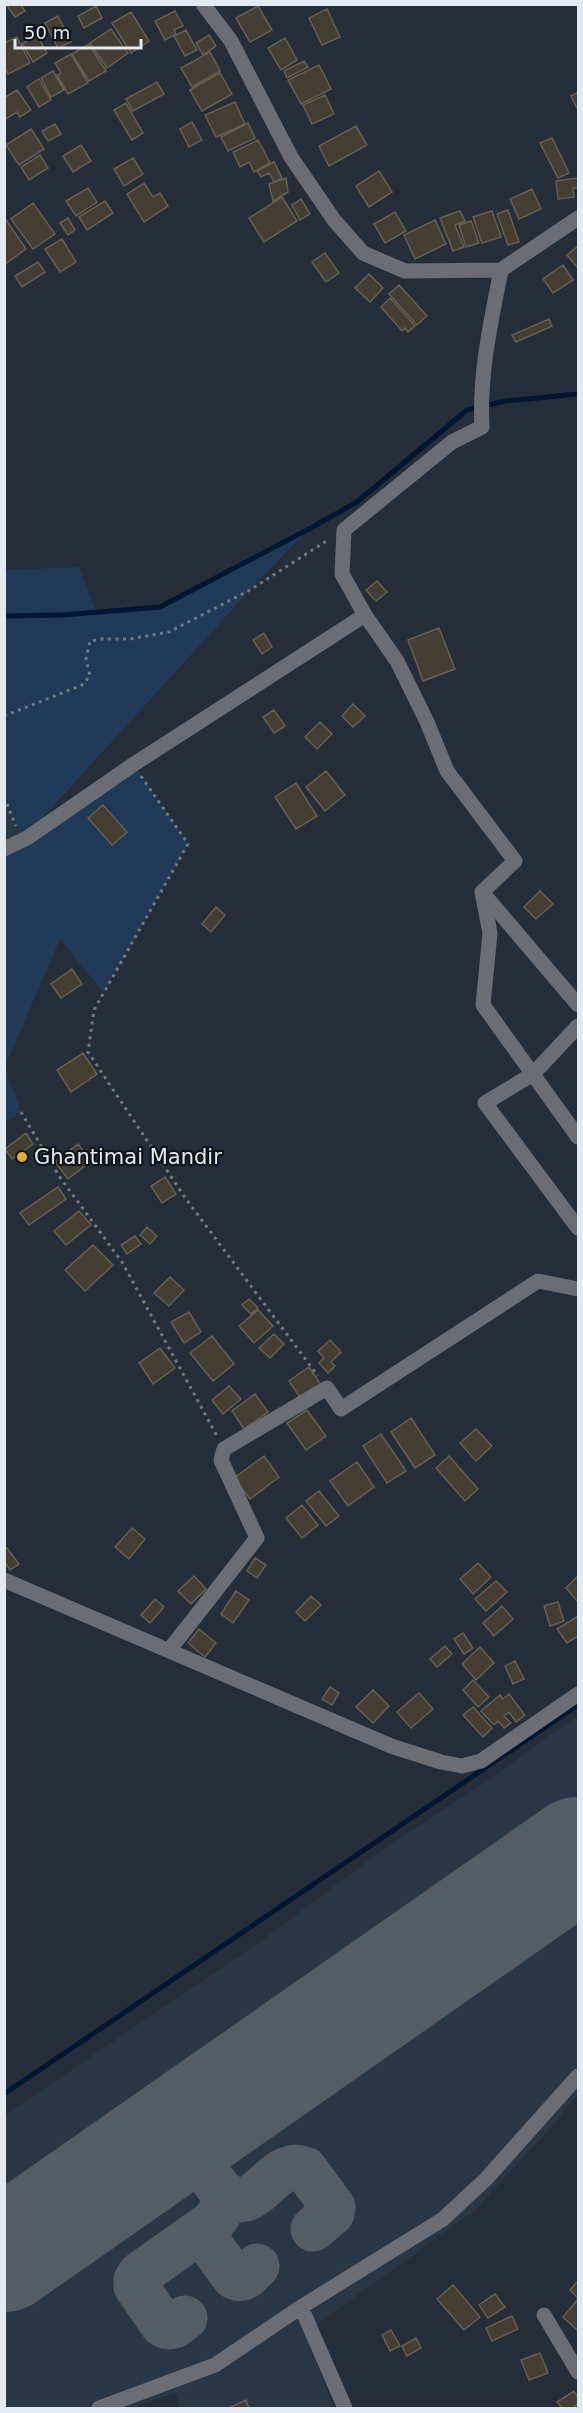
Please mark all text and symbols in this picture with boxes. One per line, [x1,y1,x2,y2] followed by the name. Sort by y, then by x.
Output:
[15,12,141,50] scale bar
[24,22,70,43] text: 50 m
[34,1145,222,1169] place label: Ghantimai Mandir
[15,1150,29,1164] marker: Ghantimai Mandir

